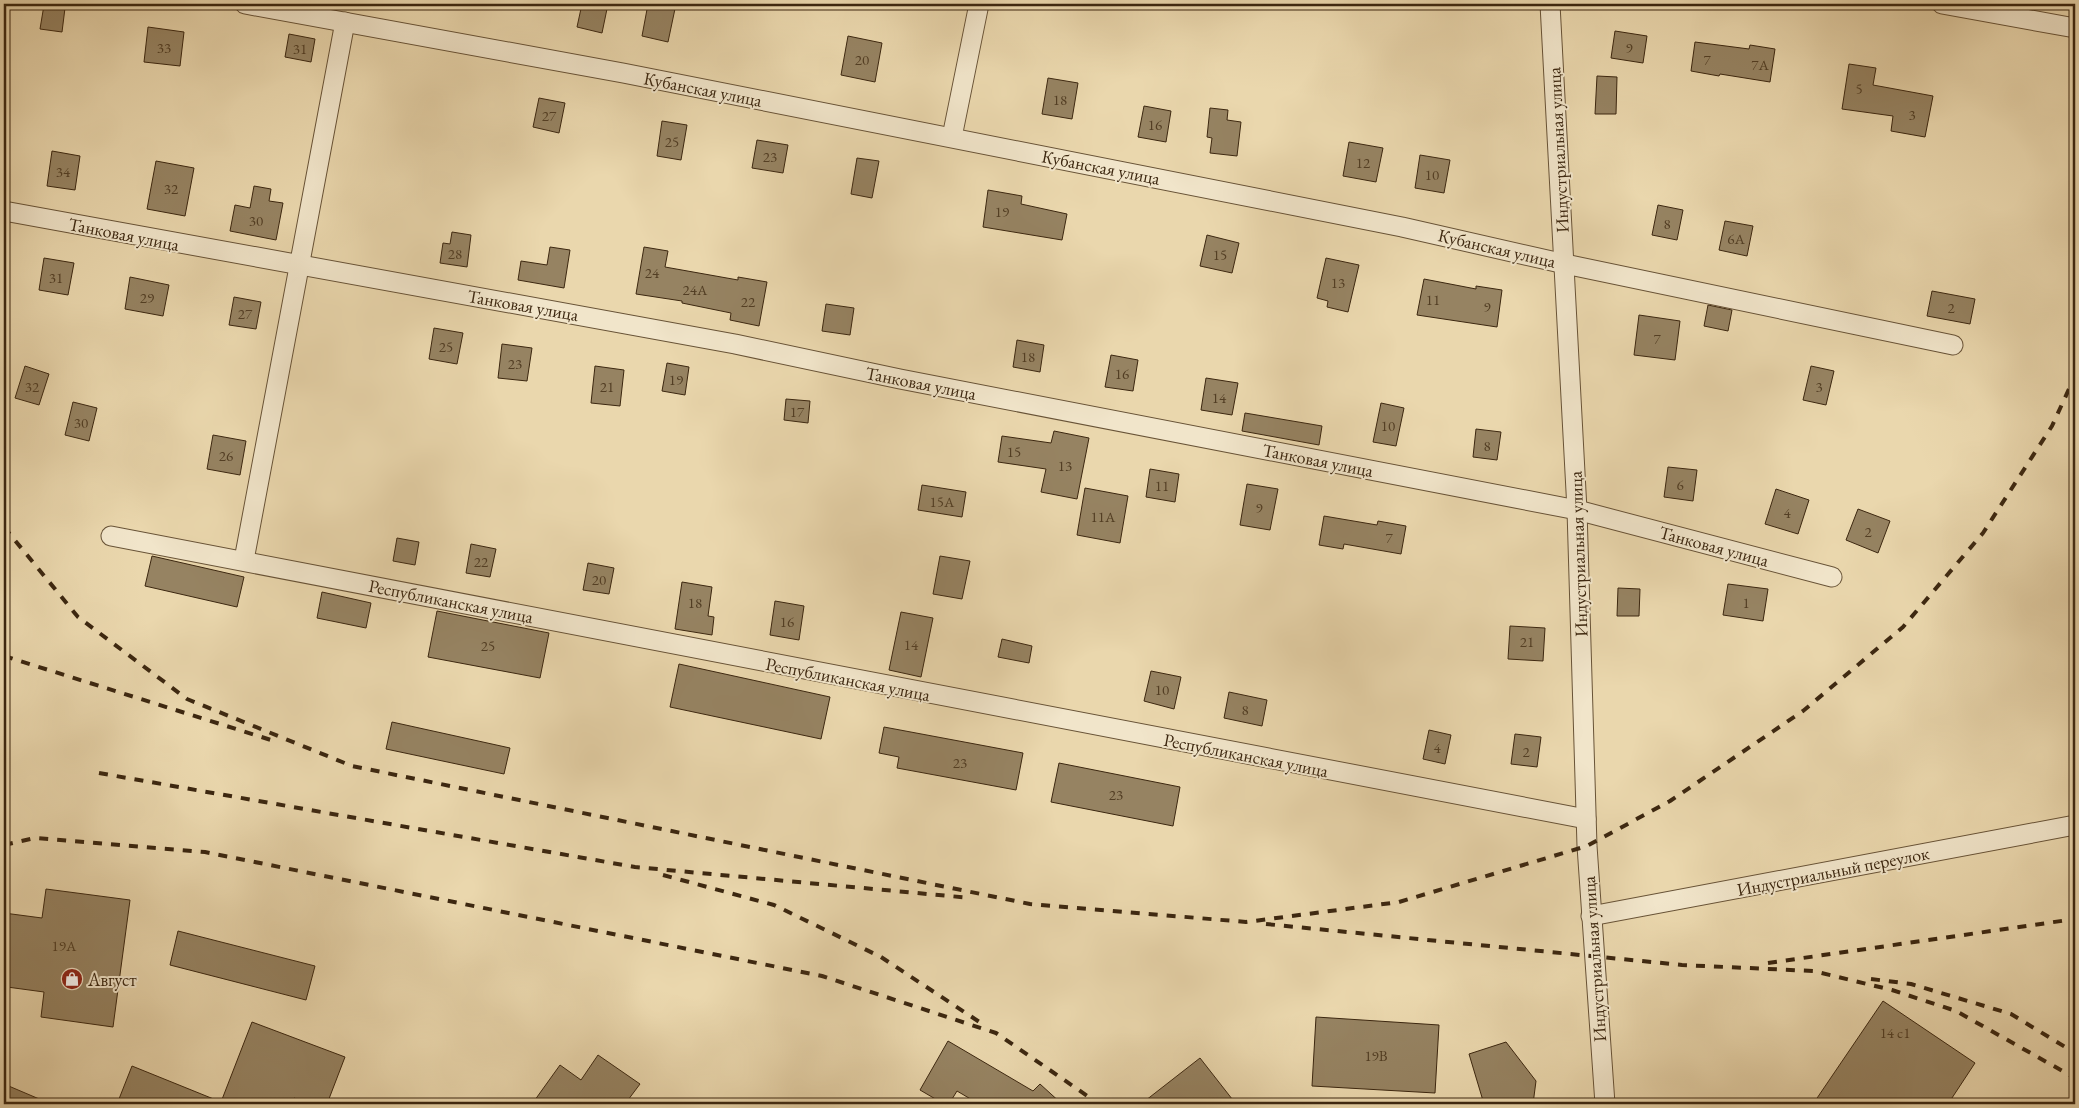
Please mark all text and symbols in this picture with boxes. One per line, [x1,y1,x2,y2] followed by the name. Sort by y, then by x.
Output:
[157,38,171,57] house number: 33
[1625,38,1633,57] house number: 9
[293,39,307,58] house number: 31
[855,50,869,69] house number: 20
[1703,50,1711,69] house number: 7
[1751,55,1769,74] house number: 7А
[642,66,765,112] street label: Кубанская улица
[1542,66,1574,234] street label: Индустриальная улица
[1855,79,1863,98] house number: 5
[1053,90,1067,109] house number: 18
[1908,105,1916,124] house number: 3
[542,106,557,125] house number: 27
[1148,115,1162,134] house number: 16
[665,132,679,151] house number: 25
[1040,144,1163,190] street label: Кубанская улица
[763,147,777,166] house number: 23
[1356,153,1371,172] house number: 12
[56,162,71,181] house number: 34
[1425,165,1439,184] house number: 10
[164,179,179,198] house number: 32
[995,202,1009,221] house number: 19
[249,211,263,230] house number: 30
[67,212,182,256] street label: Танковая улица
[1663,214,1671,233] house number: 8
[1436,223,1559,273] street label: Кубанская улица
[1727,229,1745,248] house number: 6А
[448,244,462,263] house number: 28
[1213,245,1227,264] house number: 15
[645,263,660,282] house number: 24
[49,268,63,287] house number: 31
[1331,273,1345,292] house number: 13
[683,280,708,299] house number: 24А
[466,284,581,326] street label: Танковая улица
[140,288,154,307] house number: 29
[1426,290,1440,309] house number: 11
[741,292,756,311] house number: 22
[1483,297,1491,316] house number: 9
[1947,298,1955,317] house number: 2
[238,304,253,323] house number: 27
[1653,329,1661,348] house number: 7
[439,337,453,356] house number: 25
[1021,347,1035,366] house number: 18
[508,354,522,373] house number: 23
[864,361,979,405] street label: Танковая улица
[1115,364,1129,383] house number: 16
[669,370,683,389] house number: 19
[25,377,40,396] house number: 32
[600,377,614,396] house number: 21
[1815,377,1823,396] house number: 3
[1212,388,1227,407] house number: 14
[790,402,805,421] house number: 17
[74,413,88,432] house number: 30
[1381,416,1395,435] house number: 10
[1483,436,1491,455] house number: 8
[1261,438,1376,482] street label: Танковая улица
[1007,442,1021,461] house number: 15
[219,446,233,465] house number: 26
[1058,456,1072,475] house number: 13
[1564,470,1592,637] street label: Индустриальная улица
[1676,475,1684,494] house number: 6
[1155,476,1169,495] house number: 11
[930,492,955,511] house number: 15А
[1255,498,1263,517] house number: 9
[1783,503,1791,522] house number: 4
[1091,507,1116,526] house number: 11А
[1657,520,1772,572] street label: Танковая улица
[1864,522,1872,541] house number: 2
[1385,528,1393,547] house number: 7
[474,552,489,571] house number: 22
[592,570,606,589] house number: 20
[367,574,536,628] street label: Республиканская улица
[688,593,702,612] house number: 18
[1742,593,1750,612] house number: 1
[780,612,794,631] house number: 16
[1520,632,1534,651] house number: 21
[904,635,919,654] house number: 14
[481,636,495,655] house number: 25
[764,652,933,706] street label: Республиканская улица
[1155,680,1169,699] house number: 10
[1241,700,1249,719] house number: 8
[1162,728,1331,782] street label: Республиканская улица
[1433,738,1441,757] house number: 4
[1522,742,1530,761] house number: 2
[953,753,967,772] house number: 23
[1109,785,1123,804] house number: 23
[1735,841,1931,901] street label: Индустриальный переулок
[1577,875,1611,1043] street label: Индустриальная улица
[52,936,77,955] house number: 19А
[60,967,84,991] shop icon: Август
[87,968,137,991] place label: Август
[1880,1023,1910,1042] house number: 14 с1
[1364,1046,1388,1065] house number: 19В

